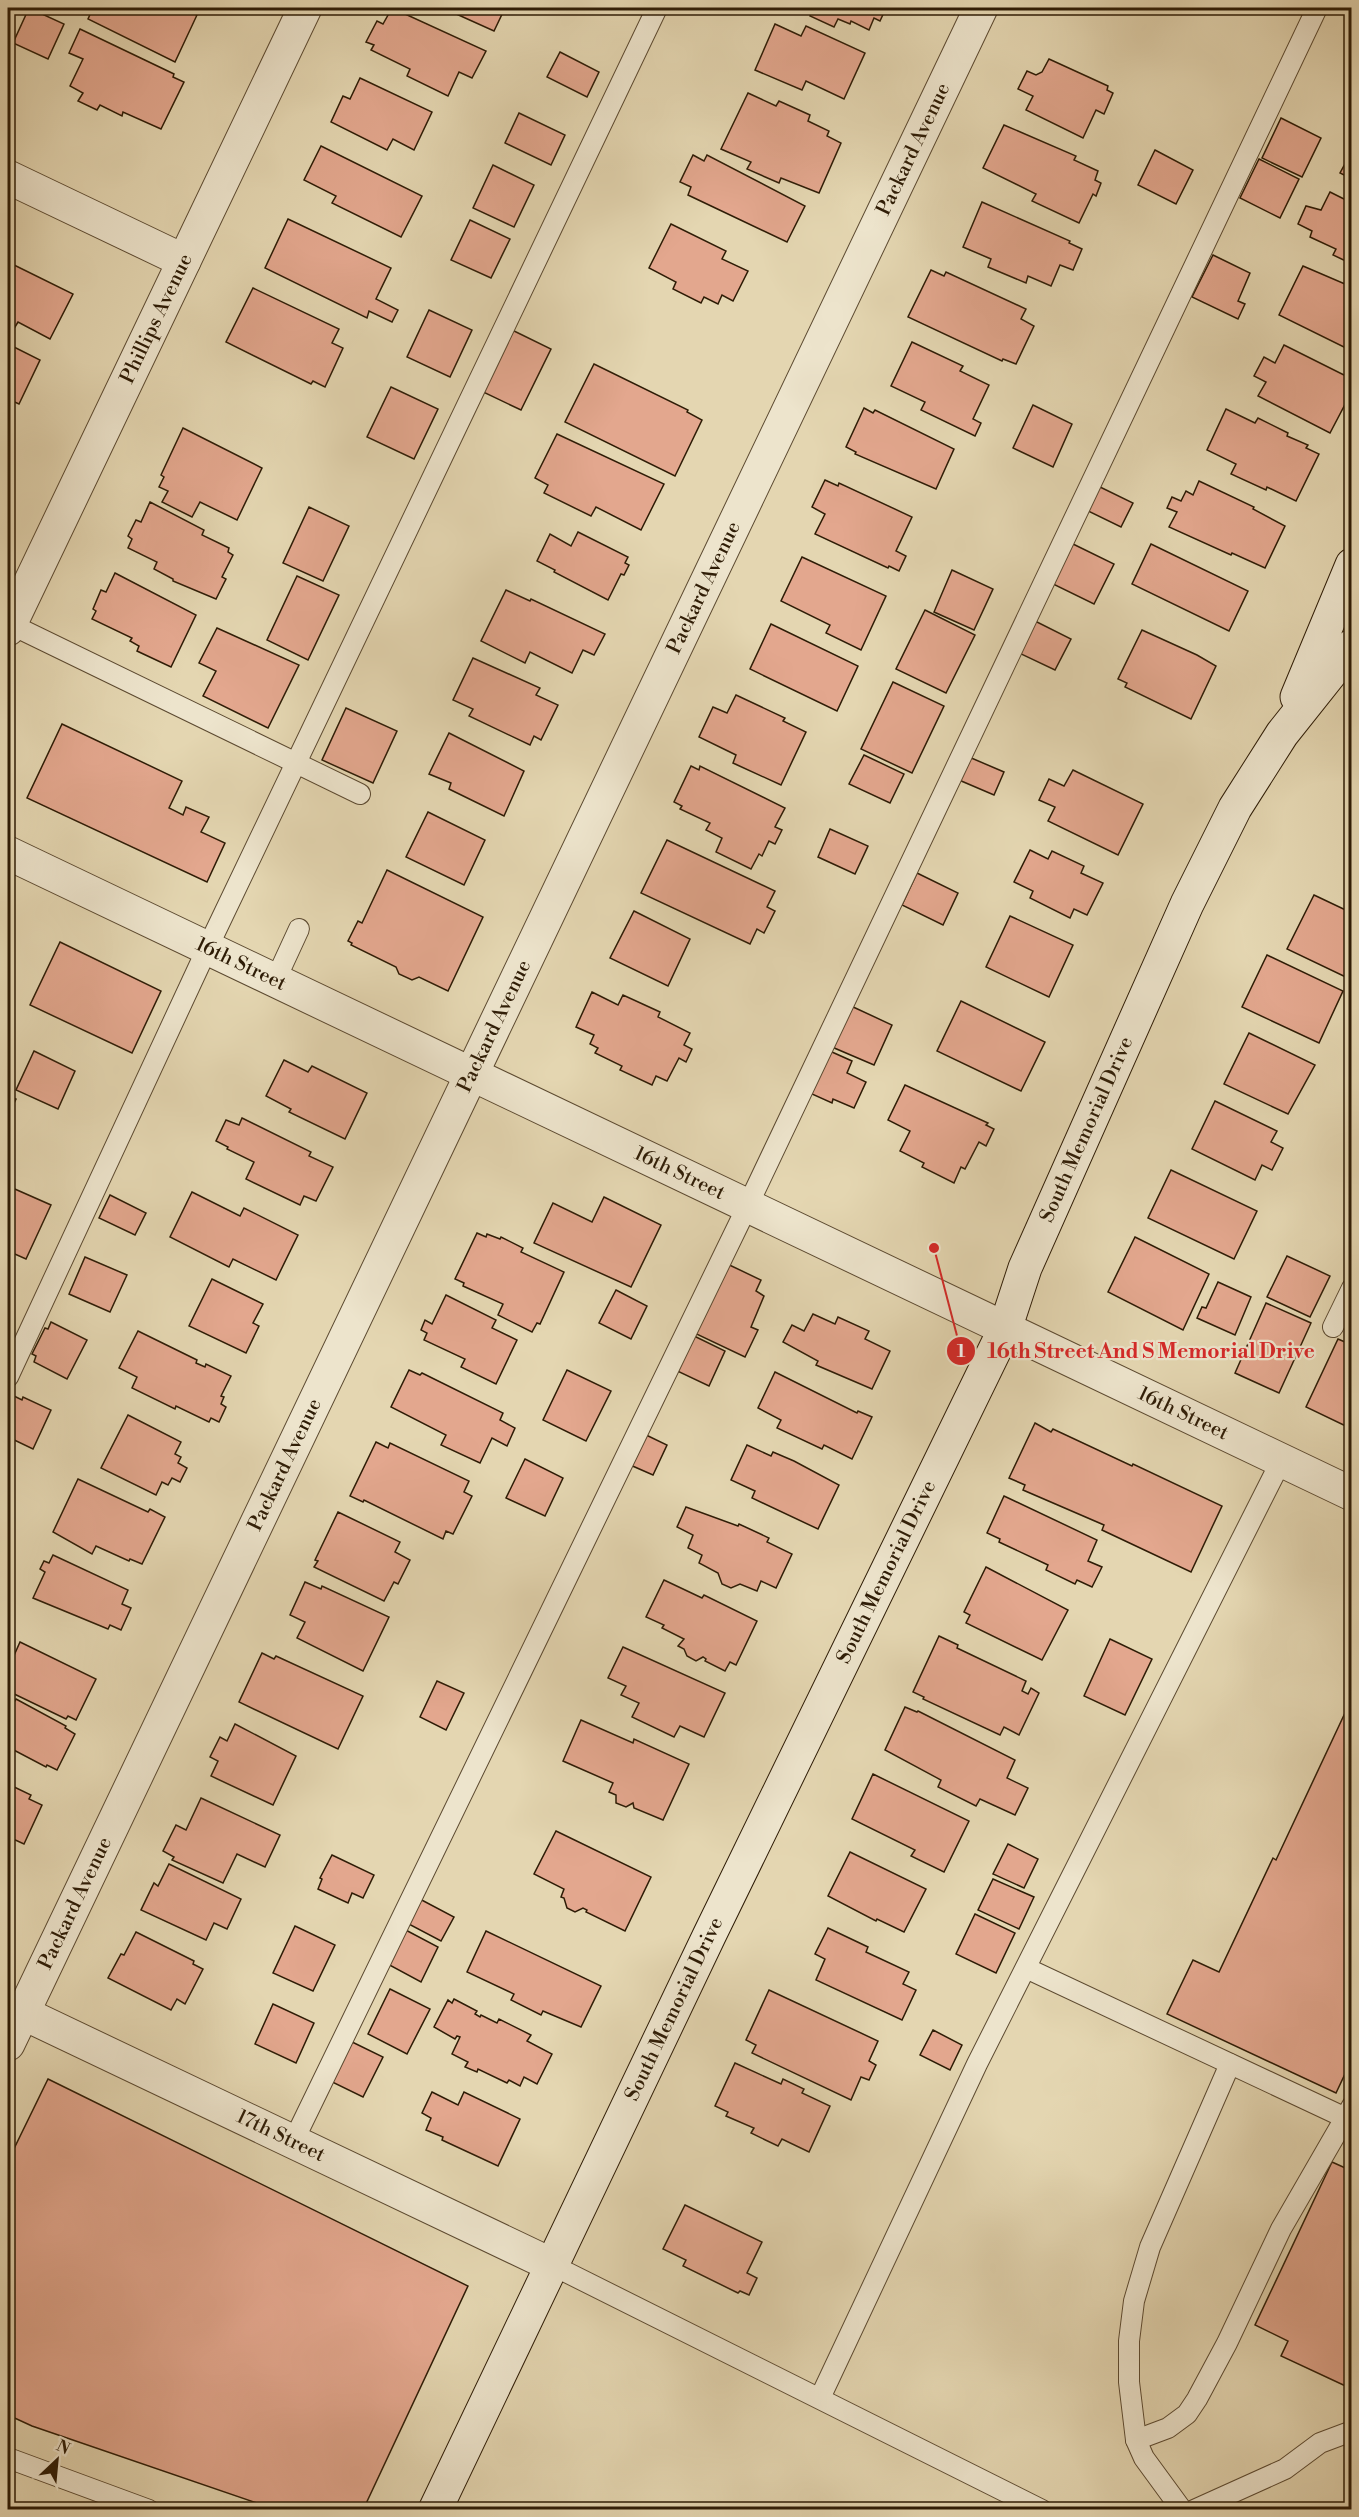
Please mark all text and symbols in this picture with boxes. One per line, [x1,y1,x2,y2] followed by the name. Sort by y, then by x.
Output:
[871,79,956,220] street label: Packard Avenue
[115,250,198,388] street label: Phillips Avenue
[662,517,746,658] street label: Packard Avenue
[191,932,290,996] street label: 16th Street
[452,956,537,1097] street label: Packard Avenue
[1034,1033,1139,1226] street label: South Memorial Drive
[630,1141,729,1206] street label: 16th Street
[946,1332,1327,1371] callout: 16th Street And S Memorial Drive
[987,1339,1315,1365] text: 16th Street And S Memorial Drive
[957,1340,966,1363] text: 1
[1134,1381,1233,1446] street label: 16th Street
[242,1394,327,1535] street label: Packard Avenue
[831,1476,942,1668] street label: South Memorial Drive
[33,1833,118,1974] street label: Packard Avenue
[620,1913,729,2105] street label: South Memorial Drive
[232,2104,329,2168] street label: 17th Street
[27,2430,87,2490] north arrow
[53,2436,74,2459] text: N

